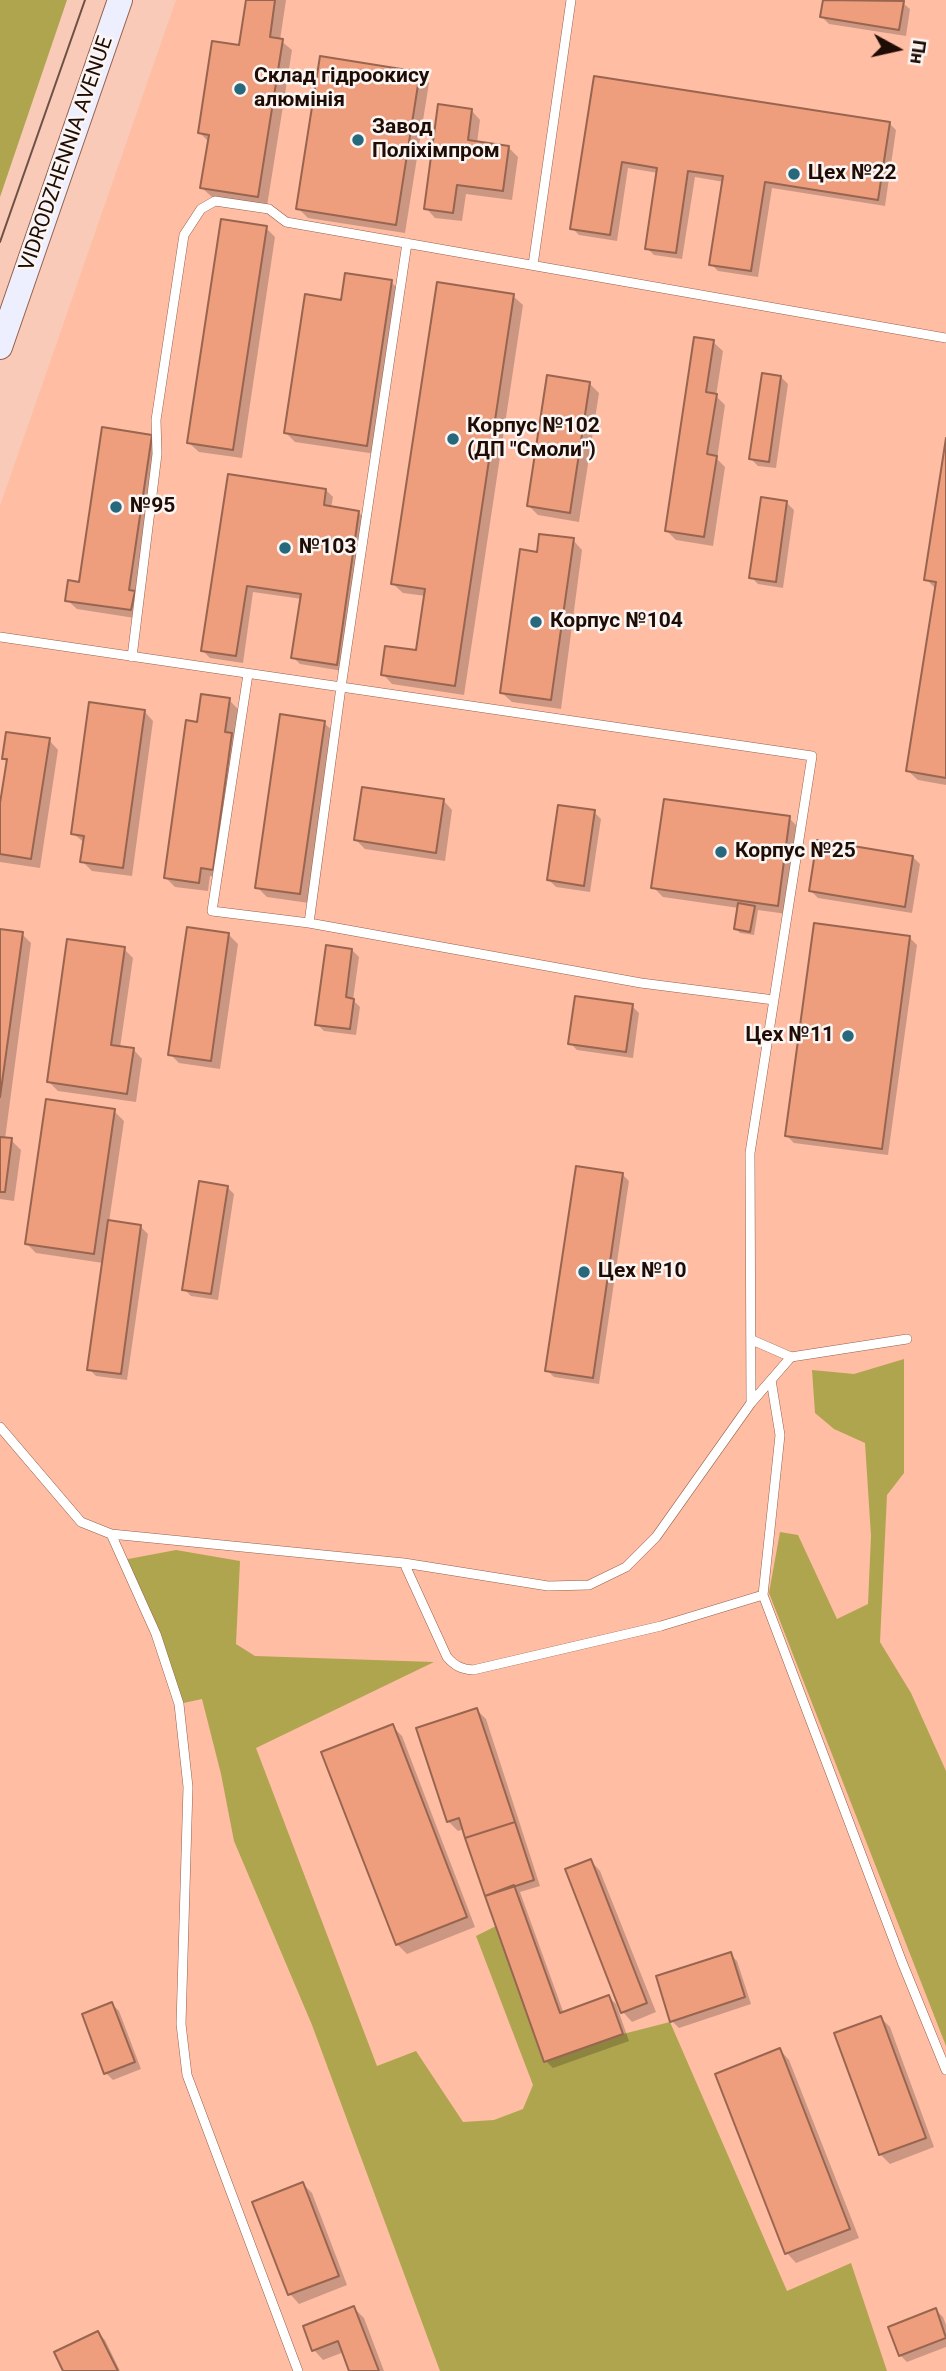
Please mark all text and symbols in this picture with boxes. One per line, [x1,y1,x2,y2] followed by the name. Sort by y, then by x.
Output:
[862,14,932,84] north arrow
[15,33,119,275] street label: VIDRODZHENNIA AVENUE
[905,38,931,66] text: Пн
[254,64,429,114] place label: Склад гідроокису алюмінія
[232,81,248,97] marker: Склад гідроокису алюмінія
[372,115,500,165] place label: Завод Поліхімпром
[350,132,366,148] marker: Завод Поліхімпром
[808,161,897,187] place label: Цех №22
[786,166,802,182] marker: Цех №22
[467,414,600,464] place label: Корпус №102 (ДП "Смоли")
[445,431,461,447] marker: Корпус №102 (ДП "Смоли")
[130,494,175,520] place label: №95
[108,499,124,515] marker: №95
[299,535,356,561] place label: №103
[277,540,293,556] marker: №103
[550,609,683,635] place label: Корпус №104
[528,614,544,630] marker: Корпус №104
[735,839,856,865] place label: Корпус №25
[713,844,729,860] marker: Корпус №25
[745,1023,834,1049] place label: Цех №11
[840,1028,856,1044] marker: Цех №11
[598,1259,687,1285] place label: Цех №10
[576,1264,592,1280] marker: Цех №10

